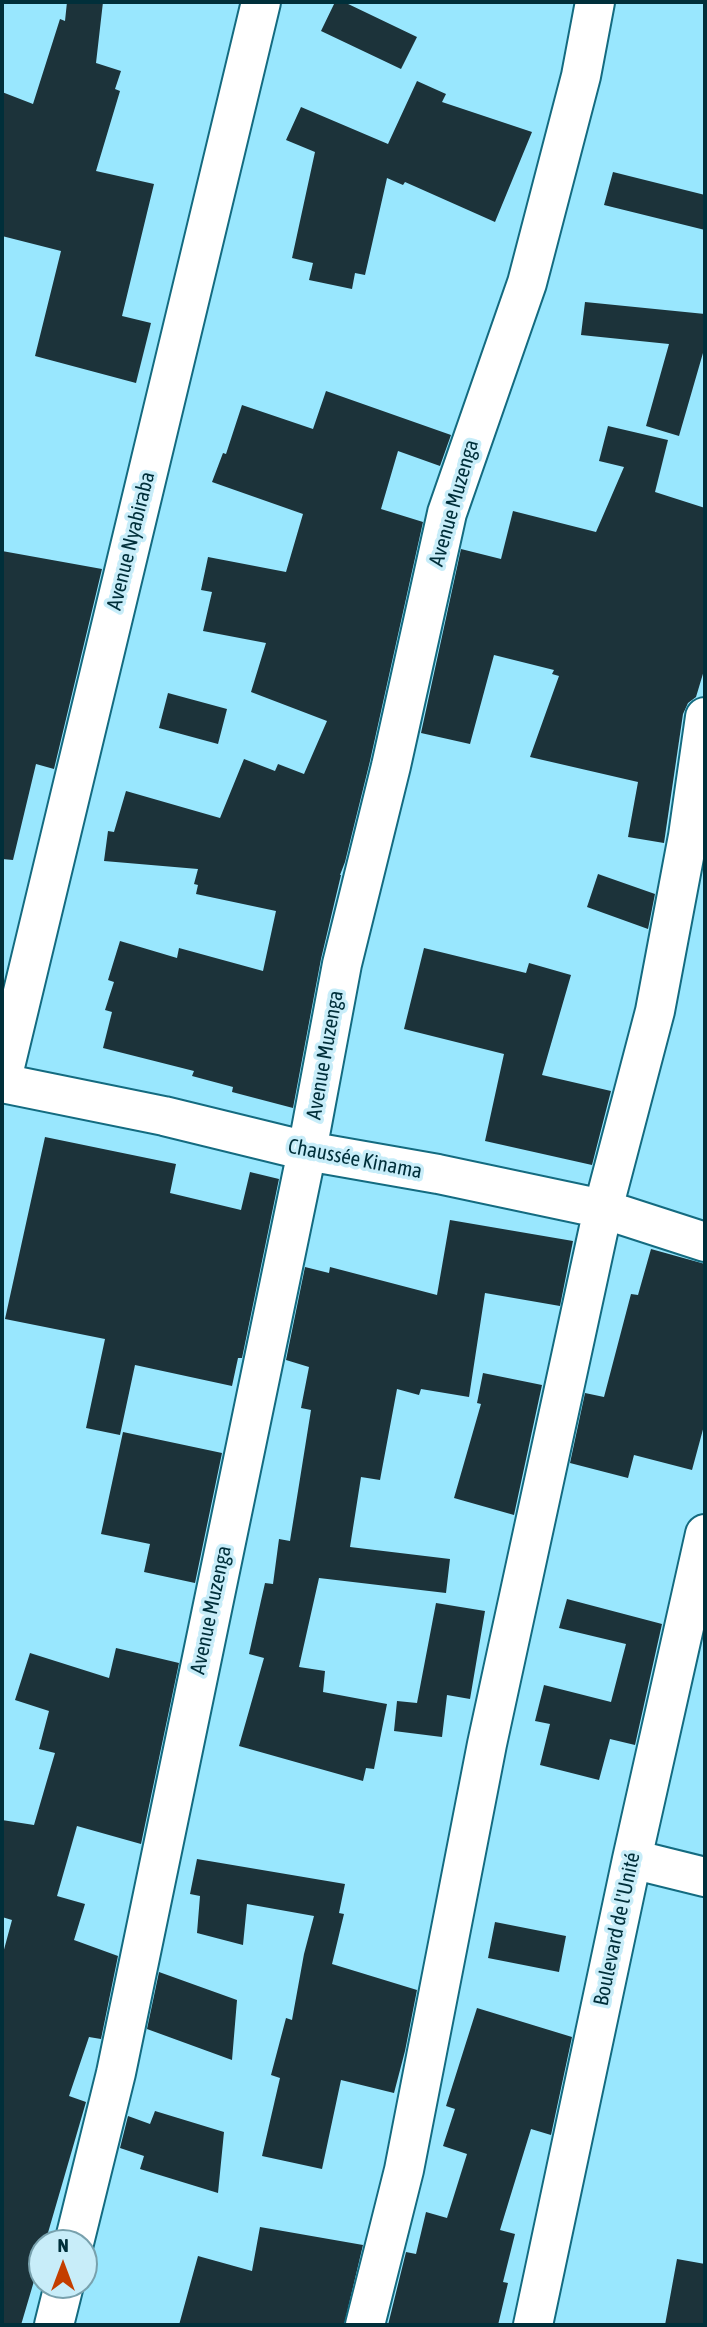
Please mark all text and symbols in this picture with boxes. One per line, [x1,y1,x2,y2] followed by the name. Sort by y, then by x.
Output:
[424,437,484,569] street label: Avenue Muzenga
[102,469,160,613] street label: Avenue Nyabiraba
[301,988,349,1122] street label: Avenue Muzenga
[286,1134,424,1184] street label: Chaussée Kinama
[185,1543,237,1677] street label: Avenue Muzenga
[588,1850,646,2008] street label: Boulevard de l'Unité
[28,2229,98,2299] north arrow
[57,2234,69,2256] text: N

